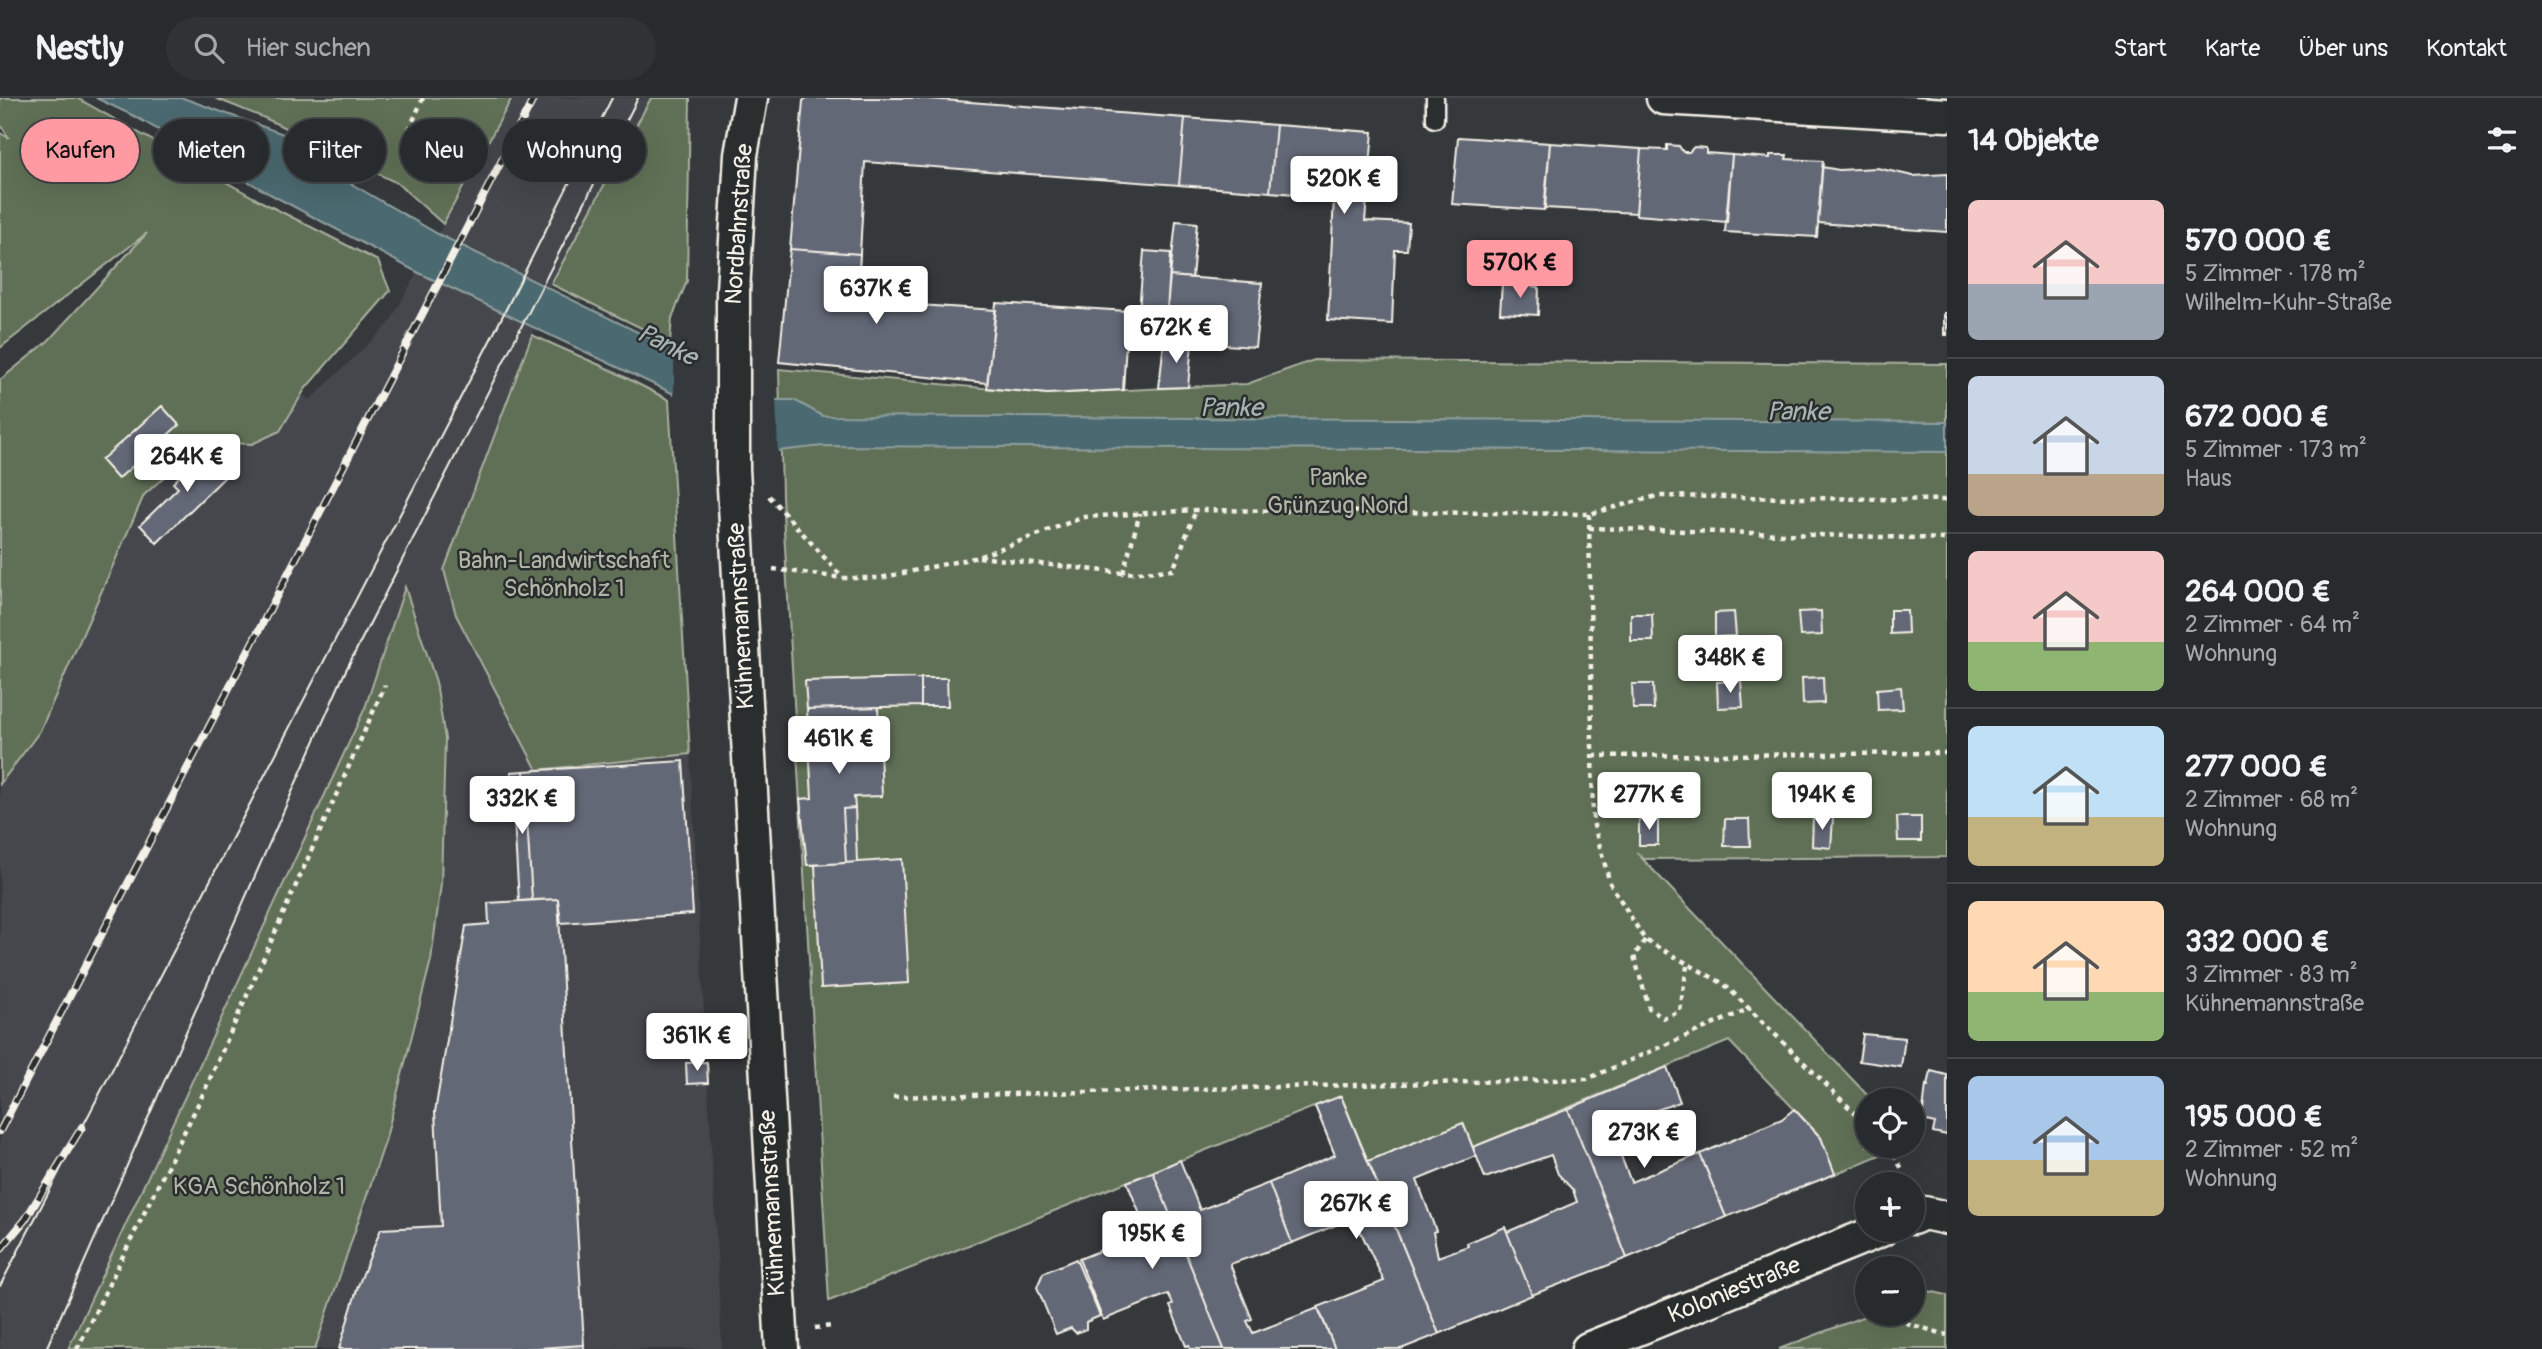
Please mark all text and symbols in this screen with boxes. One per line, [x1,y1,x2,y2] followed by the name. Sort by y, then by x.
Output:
[166,17,656,80] search box
[35,28,124,69] text: Nestly
[190,29,228,67] icon: search
[246,32,371,64] text: Hier suchen
[2114,34,2167,63] text: Start
[2205,34,2260,63] text: Karte
[2298,34,2388,63] text: Über uns
[2426,34,2507,63] text: Kontakt
[21,119,139,182] chip: Kaufen
[153,119,269,182] chip: Mieten
[283,119,386,182] chip: Filter
[400,119,488,182] chip: Neu
[502,119,646,182] chip: Wohnung
[2483,121,2521,159] icon: filters
[1968,122,2099,159] text: 14 Objekte
[719,142,759,305] street label: Nordbahnstraße
[1287,156,1401,216] pin: 520K €
[1306,164,1382,193] text: 520K €
[2185,222,2332,259] text: 570 000 €
[2024,228,2108,312] icon: home
[1463,240,1577,300] pin: 570K €
[1483,248,1557,277] text: 570K €
[2185,259,2366,288] text: 5 Zimmer · 178 m²
[819,266,933,326] pin: 637K €
[840,274,912,303] text: 637K €
[2185,288,2392,317] text: Wilhelm-Kuhr-Straße
[1119,306,1233,365] pin: 672K €
[1140,313,1212,342] text: 672K €
[632,317,704,374] water label: Panke
[1200,392,1265,424] water label: Panke
[1767,396,1832,428] water label: Panke
[2185,398,2329,435] text: 672 000 €
[2024,404,2108,488] icon: home
[130,434,244,494] pin: 264K €
[2185,435,2367,464] text: 5 Zimmer · 173 m²
[150,442,224,471] text: 264K €
[1267,463,1409,520] park label: Panke Grünzug Nord
[2185,464,2232,493] text: Haus
[722,522,760,710] street label: Kühnemannstraße
[458,546,671,603] park label: Bahn-Landwirtschaft Schönholz 1
[2185,573,2331,610] text: 264 000 €
[2024,579,2108,663] icon: home
[2185,610,2360,639] text: 2 Zimmer · 64 m²
[1673,636,1787,695] pin: 348K €
[2185,639,2277,668] text: Wohnung
[1694,643,1766,672] text: 348K €
[782,716,896,776] pin: 461K €
[804,724,874,753] text: 461K €
[2185,748,2328,785] text: 277 000 €
[2024,754,2108,838] icon: home
[1592,772,1706,832] pin: 277K €
[1765,772,1879,832] pin: 194K €
[465,776,579,836] pin: 332K €
[1613,780,1685,809] text: 277K €
[1788,780,1856,809] text: 194K €
[486,784,558,813] text: 332K €
[2185,785,2358,814] text: 2 Zimmer · 68 m²
[2185,814,2277,843] text: Wohnung
[2185,923,2330,960] text: 332 000 €
[2024,929,2108,1013] icon: home
[2185,960,2358,989] text: 3 Zimmer · 83 m²
[2185,989,2364,1018] text: Kühnemannstraße
[640,1014,754,1073] pin: 361K €
[662,1021,732,1050] text: 361K €
[1855,1088,1925,1326] map controls
[1855,1088,1925,1158] button: locate
[2185,1098,2323,1135] text: 195 000 €
[2024,1104,2108,1188] icon: home
[753,1109,791,1297] street label: Kühnemannstraße
[1587,1110,1701,1170] pin: 273K €
[1608,1118,1680,1147] text: 273K €
[2185,1135,2359,1164] text: 2 Zimmer · 52 m²
[2185,1164,2277,1193] text: Wohnung
[173,1172,345,1201] park label: KGA Schönholz 1
[1855,1172,1925,1242] button: +
[1299,1182,1413,1241] pin: 267K €
[1320,1189,1392,1218] text: 267K €
[1095,1212,1209,1271] pin: 195K €
[1118,1219,1186,1248] text: 195K €
[1663,1250,1805,1330] street label: Koloniestraße
[1855,1256,1925,1326] button: −

